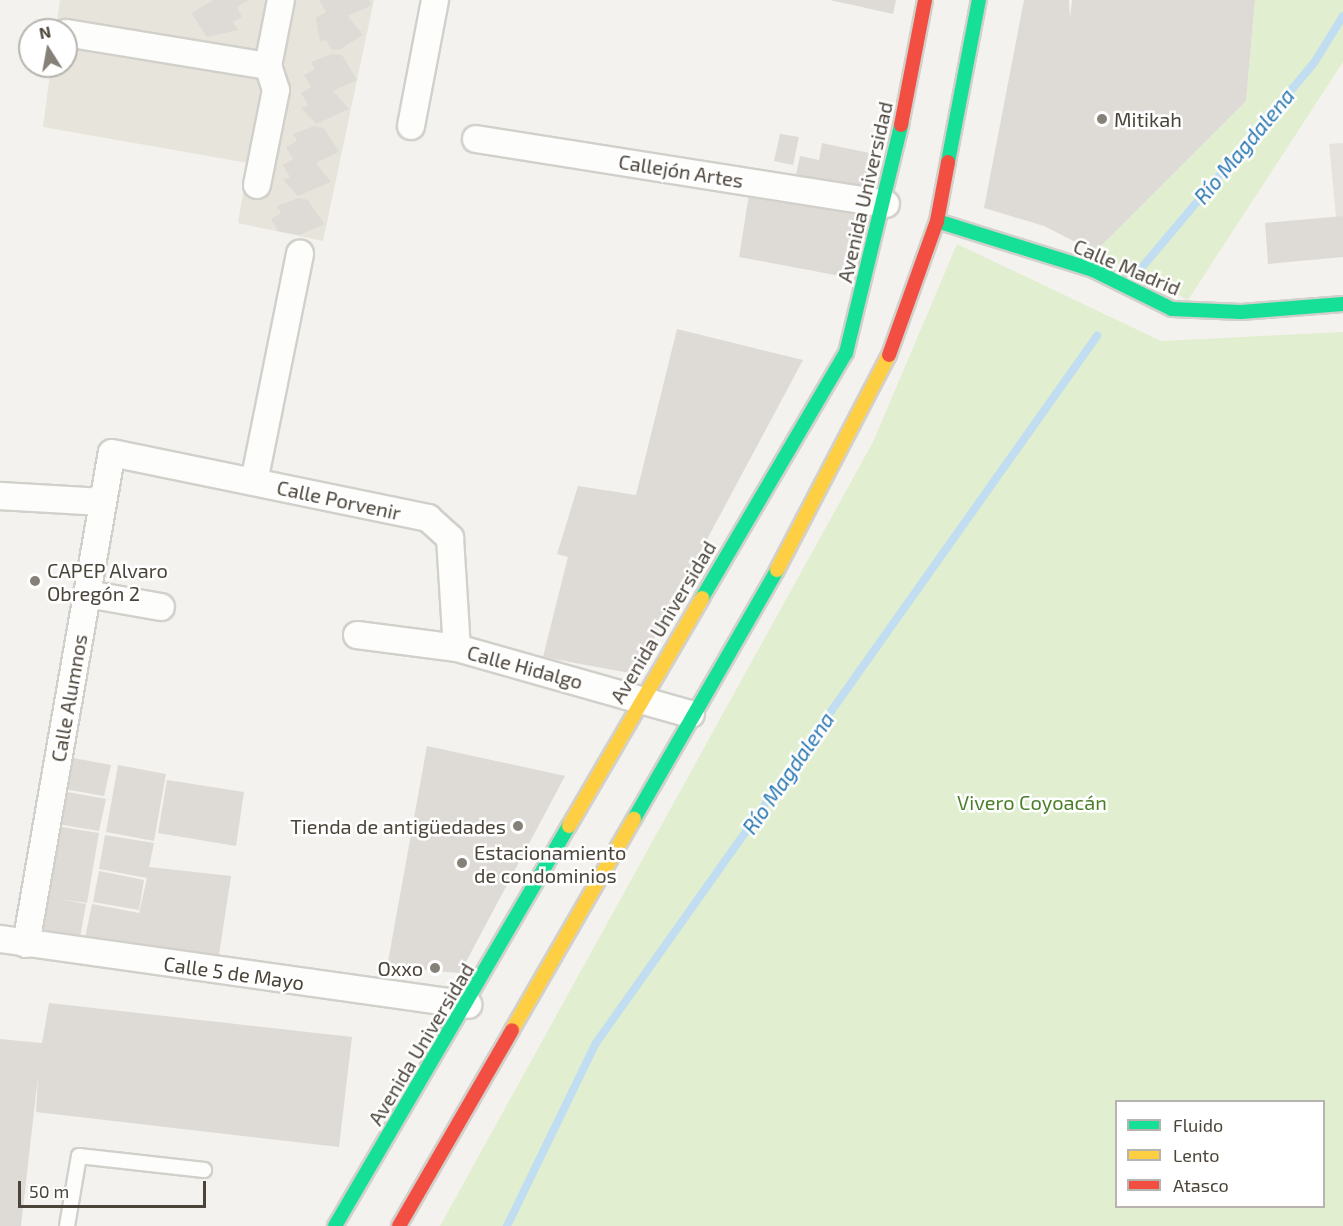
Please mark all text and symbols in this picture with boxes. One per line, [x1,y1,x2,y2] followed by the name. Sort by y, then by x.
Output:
[18,18,78,78] north arrow
[37,21,52,42] text: N
[1188,83,1300,209] water label: Río Magdalena
[833,99,897,285] street label: Avenida Universidad
[1114,107,1182,131] place label: Mitikah
[1095,112,1109,126] marker: Mitikah
[617,149,745,193] street label: Callejón Artes
[1070,234,1184,300] street label: Calle Madrid
[275,475,403,525] street label: Calle Porvenir
[605,537,721,707] street label: Avenida Universidad
[47,558,169,605] place label: CAPEP Alvaro Obregón 2
[28,574,42,588] marker: CAPEP Alvaro Obregón 2
[46,632,92,764] street label: Calle Alumnos
[465,640,585,694] street label: Calle Hidalgo
[737,707,839,839] water label: Río Magdalena
[957,790,1107,814] park label: Vivero Coyoacán
[290,814,506,838] place label: Tienda de antigüedades
[511,819,525,833] marker: Tienda de antigüedades
[474,840,626,887] place label: Estacionamiento de condominios
[455,856,469,870] marker: Estacionamiento de condominios
[162,951,306,995] street label: Calle 5 de Mayo
[377,956,423,980] place label: Oxxo
[363,959,479,1129] street label: Avenida Universidad
[428,961,442,975] marker: Oxxo
[1115,1100,1325,1208] legend
[1173,1114,1223,1136] text: Fluido
[1173,1144,1219,1166] text: Lento
[21,1169,208,1207] scale bar
[1173,1174,1229,1196] text: Atasco
[29,1180,69,1202] text: 50 m

